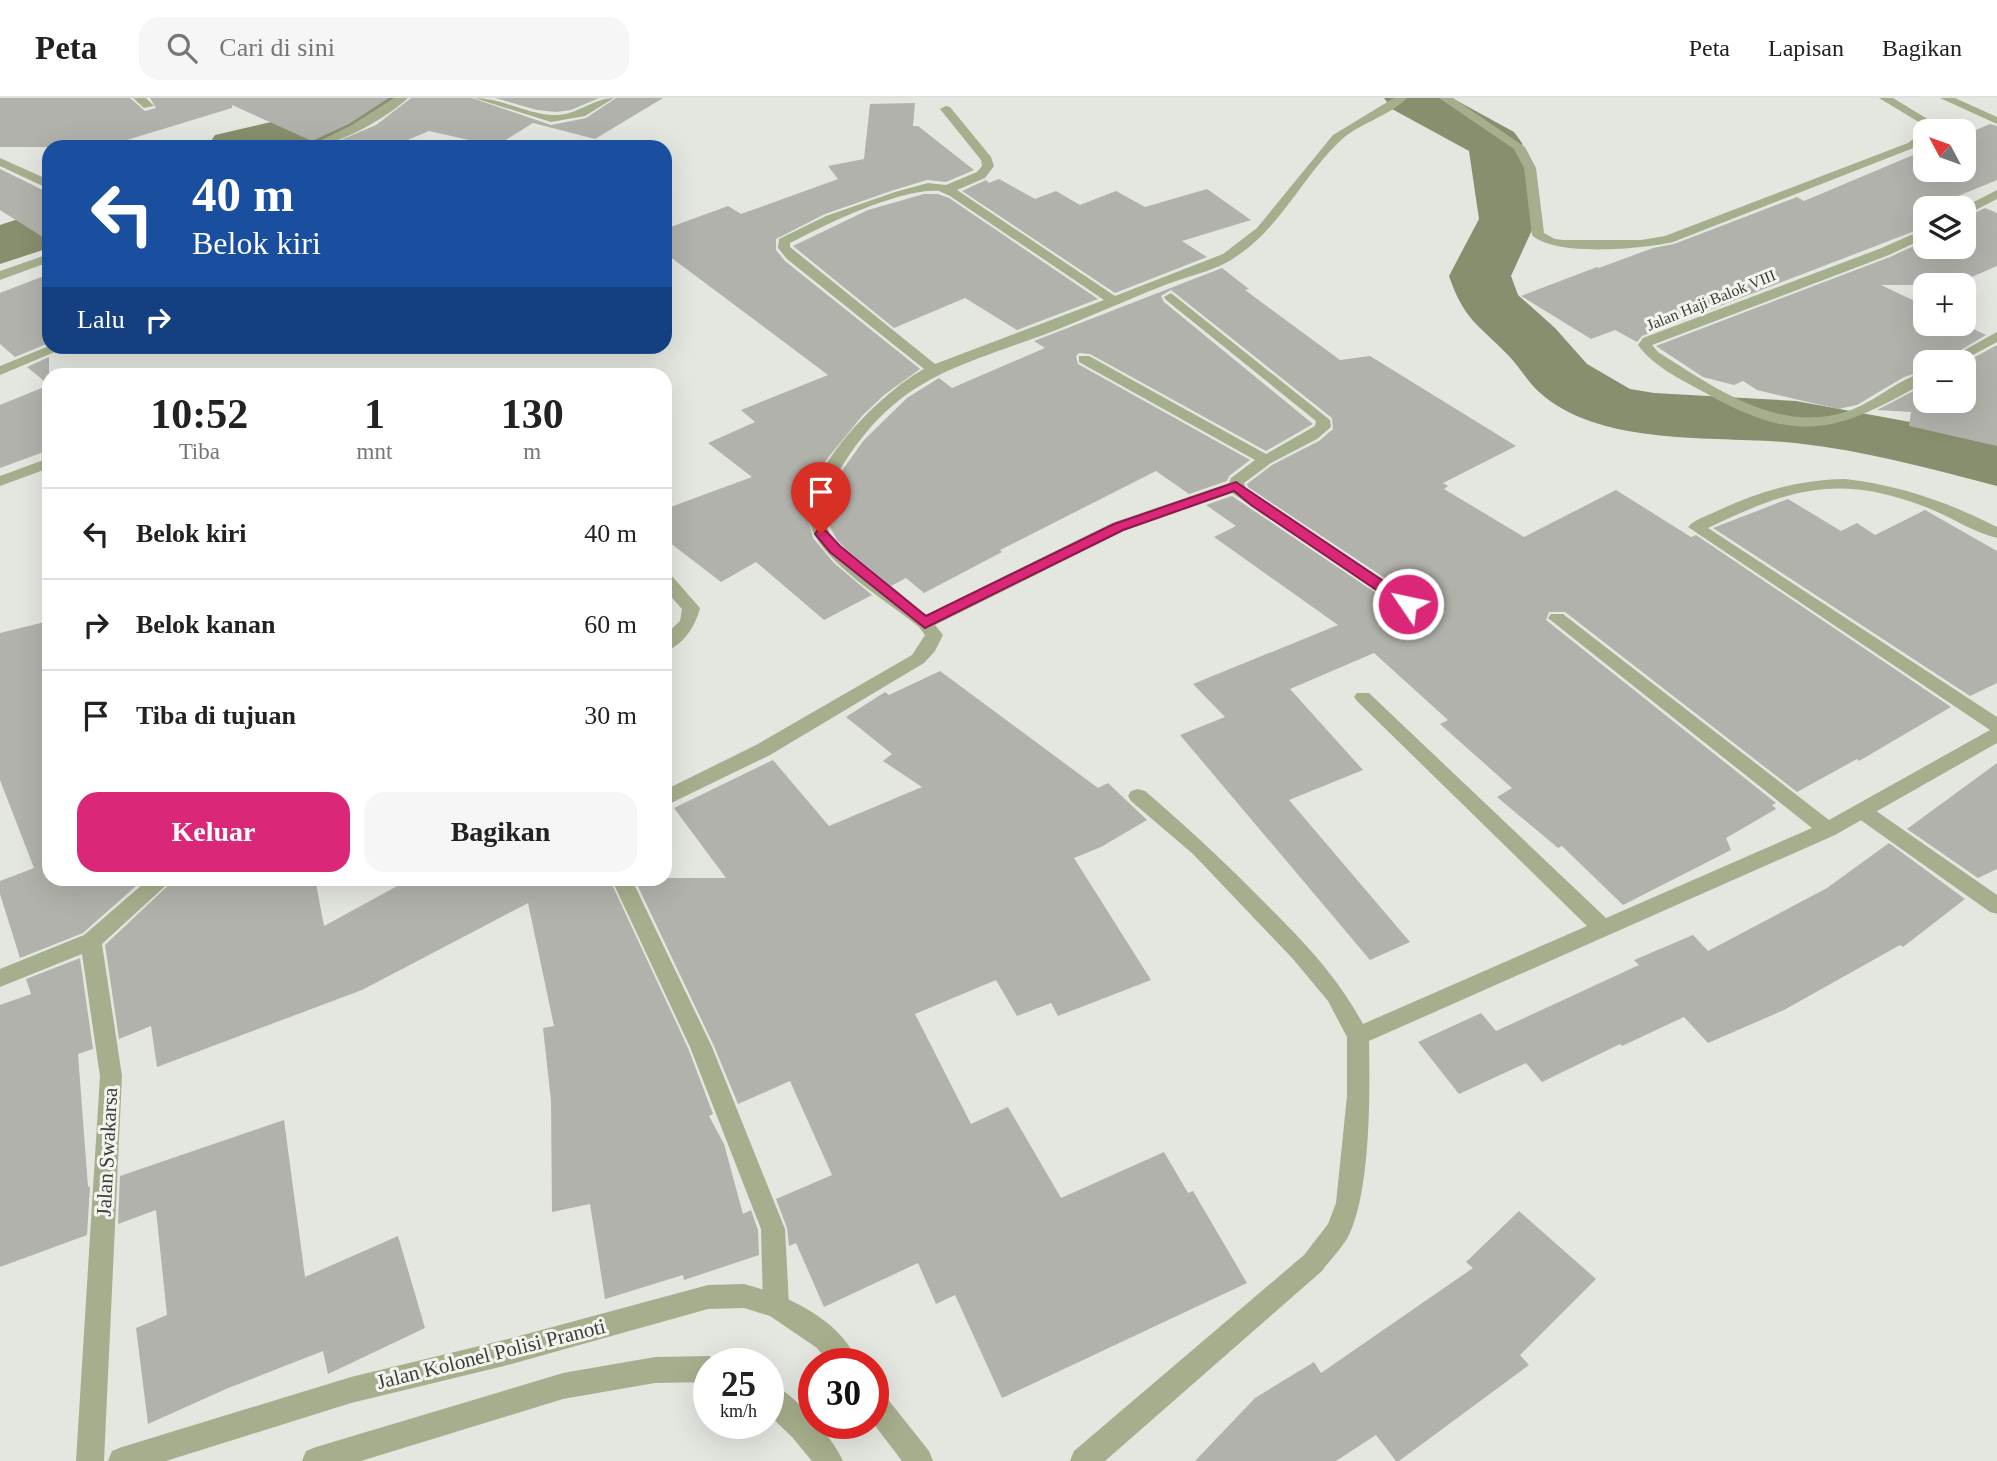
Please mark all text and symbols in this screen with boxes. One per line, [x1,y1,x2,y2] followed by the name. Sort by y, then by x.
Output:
[139,17,629,80] search box
[163,29,201,67] icon: search
[35,30,97,66] text: Peta
[219,33,335,62] text: Cari di sini
[1689,35,1730,61] text: Peta
[1768,35,1844,61] text: Lapisan
[1882,35,1962,61] text: Bagikan
[1913,119,1976,182] north arrow
[1913,119,1976,413] map controls
[192,167,294,222] text: 40 m
[77,168,168,259] icon: left
[1913,196,1976,259] button: layers
[192,225,321,261] text: Belok kiri
[1644,266,1778,335] street label: Jalan Haji Balok VIII
[1913,273,1976,336] button: +
[139,301,177,339] icon: right
[77,305,125,334] text: Lalu
[1913,350,1976,413] button: −
[150,391,248,437] text: 10:52
[364,391,385,437] text: 1
[501,391,564,437] text: 130
[179,439,220,464] text: Tiba
[357,439,392,464] text: mnt
[523,439,541,464] text: m
[791,462,851,534] pin
[802,473,840,511] icon: arrive
[77,515,115,553] icon: left
[136,519,247,548] text: Belok kiri
[584,519,637,548] text: 40 m
[1371,567,1445,641] position arrow
[77,606,115,644] icon: right
[136,610,275,639] text: Belok kanan
[584,610,637,639] text: 60 m
[77,697,115,735] icon: arrive
[136,701,296,730] text: Tiba di tujuan
[584,701,637,730] text: 30 m
[77,792,350,872] button: Keluar
[364,792,637,872] button: Bagikan
[92,1086,122,1217] street label: Jalan Swakarsa
[374,1314,608,1394] street label: Jalan Kolonel Polisi Pranoti
[798,1348,889,1439] speed limit sign: 30
[721,1365,756,1404] text: 25
[720,1401,757,1421] text: km/h

